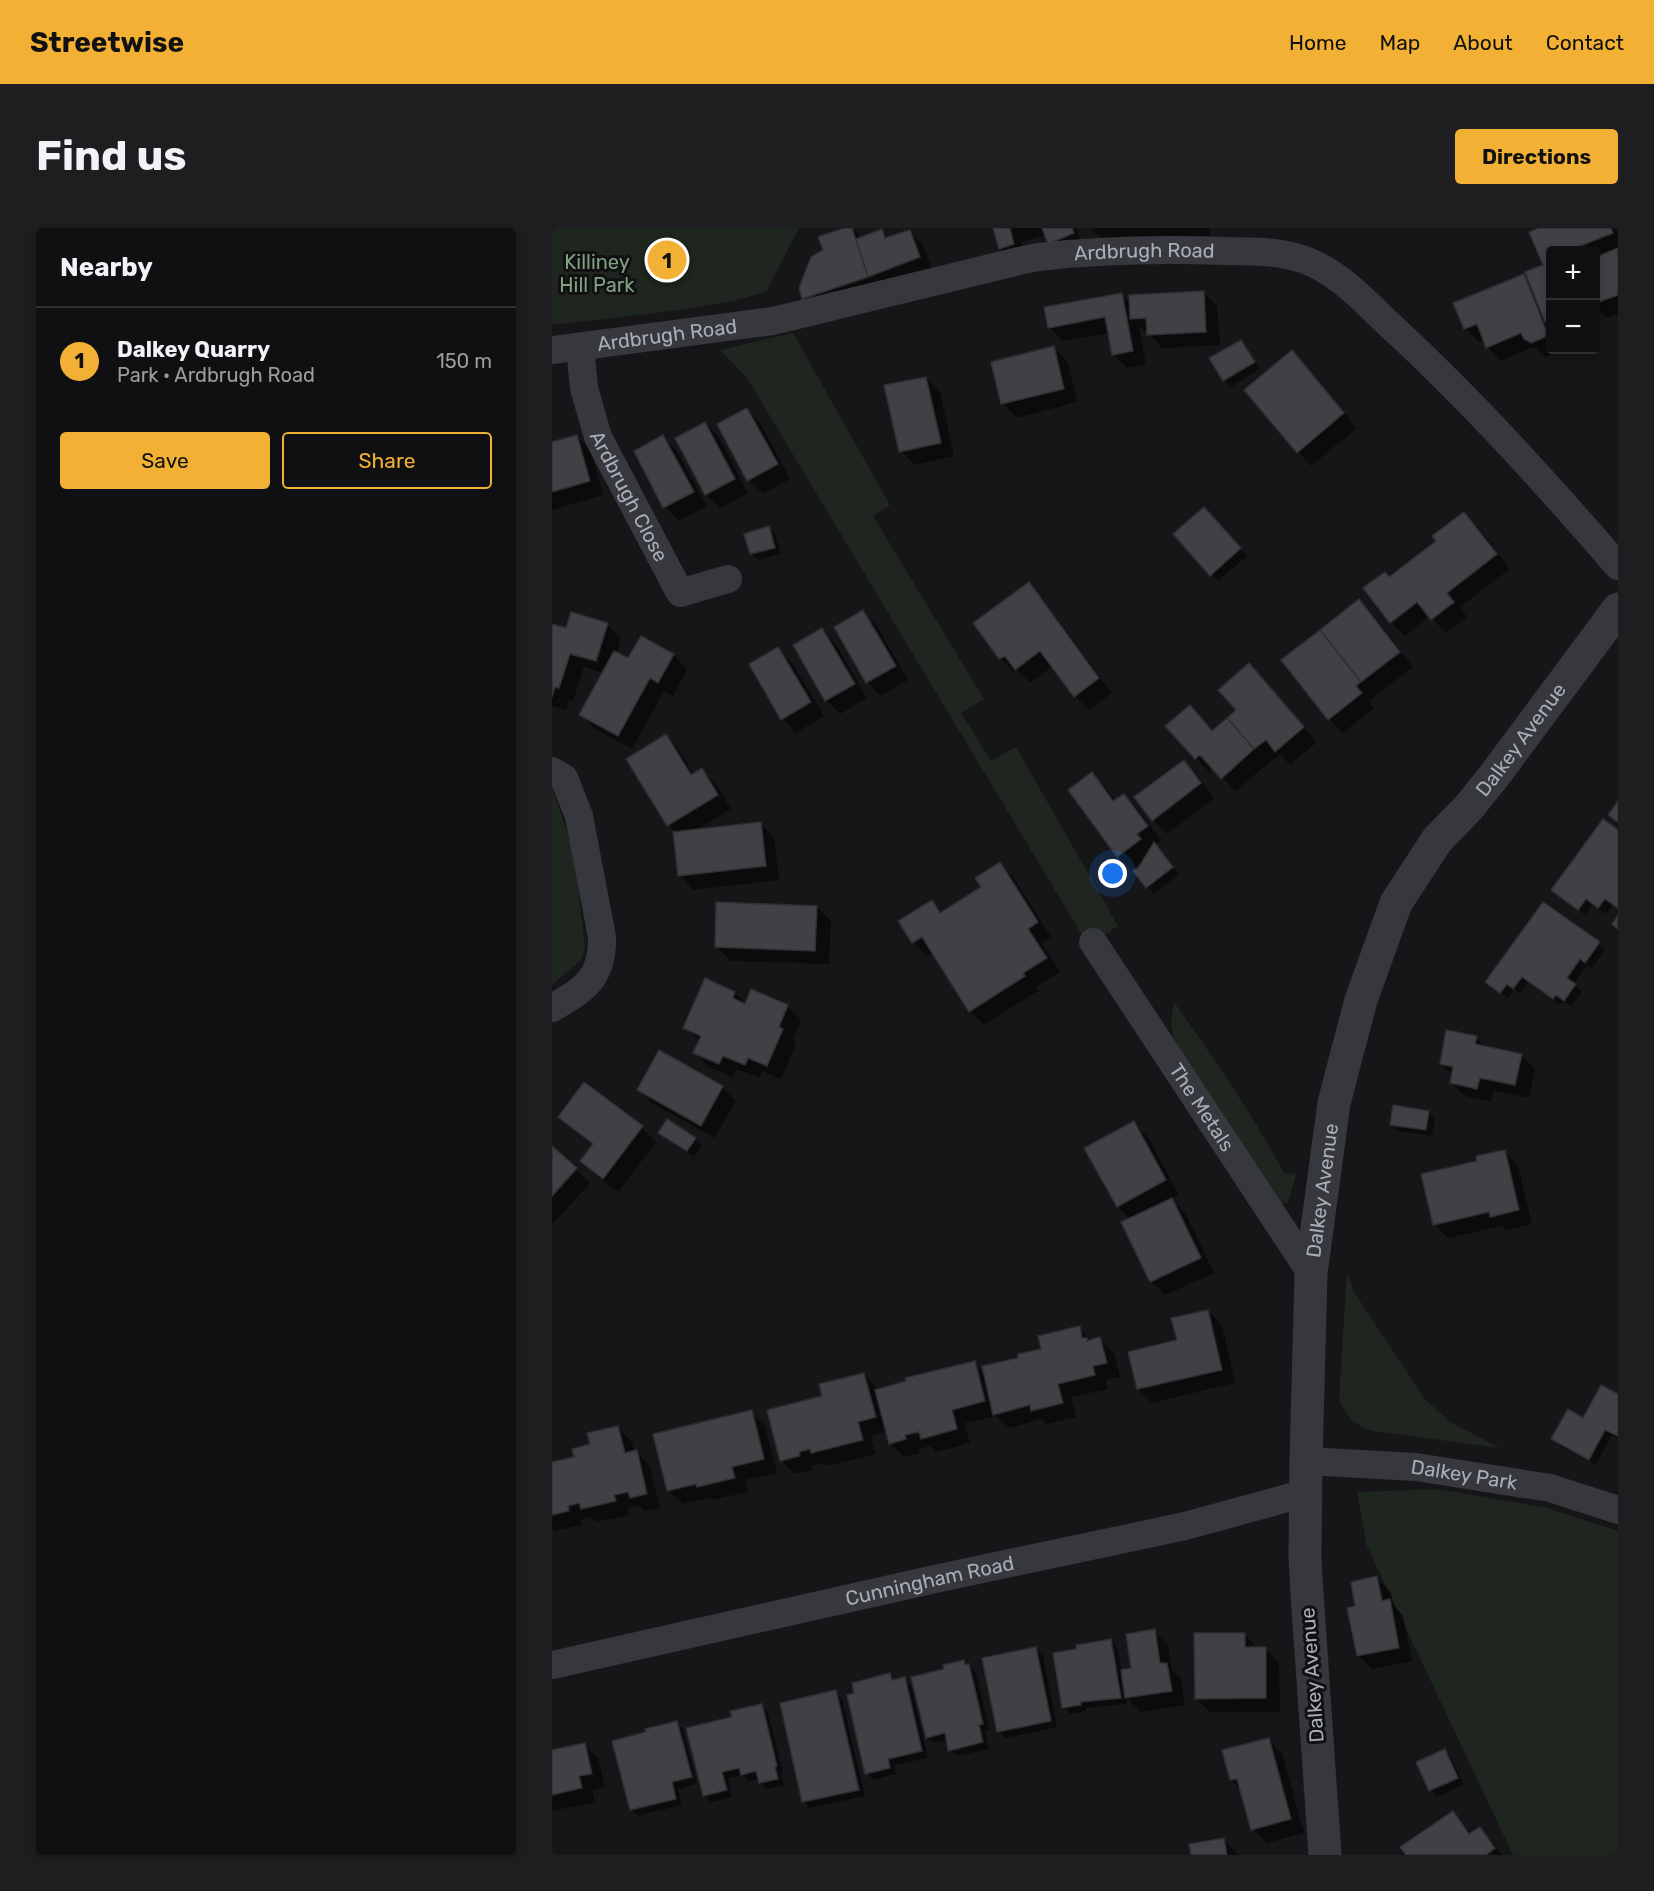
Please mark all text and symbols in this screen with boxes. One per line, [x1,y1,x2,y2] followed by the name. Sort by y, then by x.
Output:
[30,26,184,59] text: Streetwise
[1289,30,1346,55] text: Home
[1379,30,1420,55] text: Map
[1453,30,1513,55] text: About
[1546,30,1624,55] text: Contact
[1455,129,1618,184] button: Directions
[36,131,187,181] text: Find us
[648,237,686,282] pin: 1
[1073,238,1215,266] street label: Ardbrugh Road
[1546,246,1600,354] map controls
[1546,246,1600,300] button: +
[559,250,635,297] park label: Killiney Hill Park
[60,252,153,283] text: Nearby
[1546,300,1600,354] button: −
[596,314,738,356] street label: Ardbrugh Road
[117,336,270,363] text: Dalkey Quarry
[75,349,84,373] text: 1
[436,349,492,373] text: 150 m
[117,363,315,387] text: Park · Ardbrugh Road
[585,427,673,566] street label: Ardbrugh Close
[60,432,270,489] button: Save
[282,432,492,489] button: Share
[1471,678,1571,801] street label: Dalkey Avenue
[1098,859,1127,888] your location
[1164,1059,1240,1156] street label: The Metals
[1301,1122,1343,1259] street label: Dalkey Avenue
[1409,1454,1520,1495] street label: Dalkey Park
[843,1551,1016,1611] street label: Cunningham Road
[1295,1607,1329,1743] street label: Dalkey Avenue

